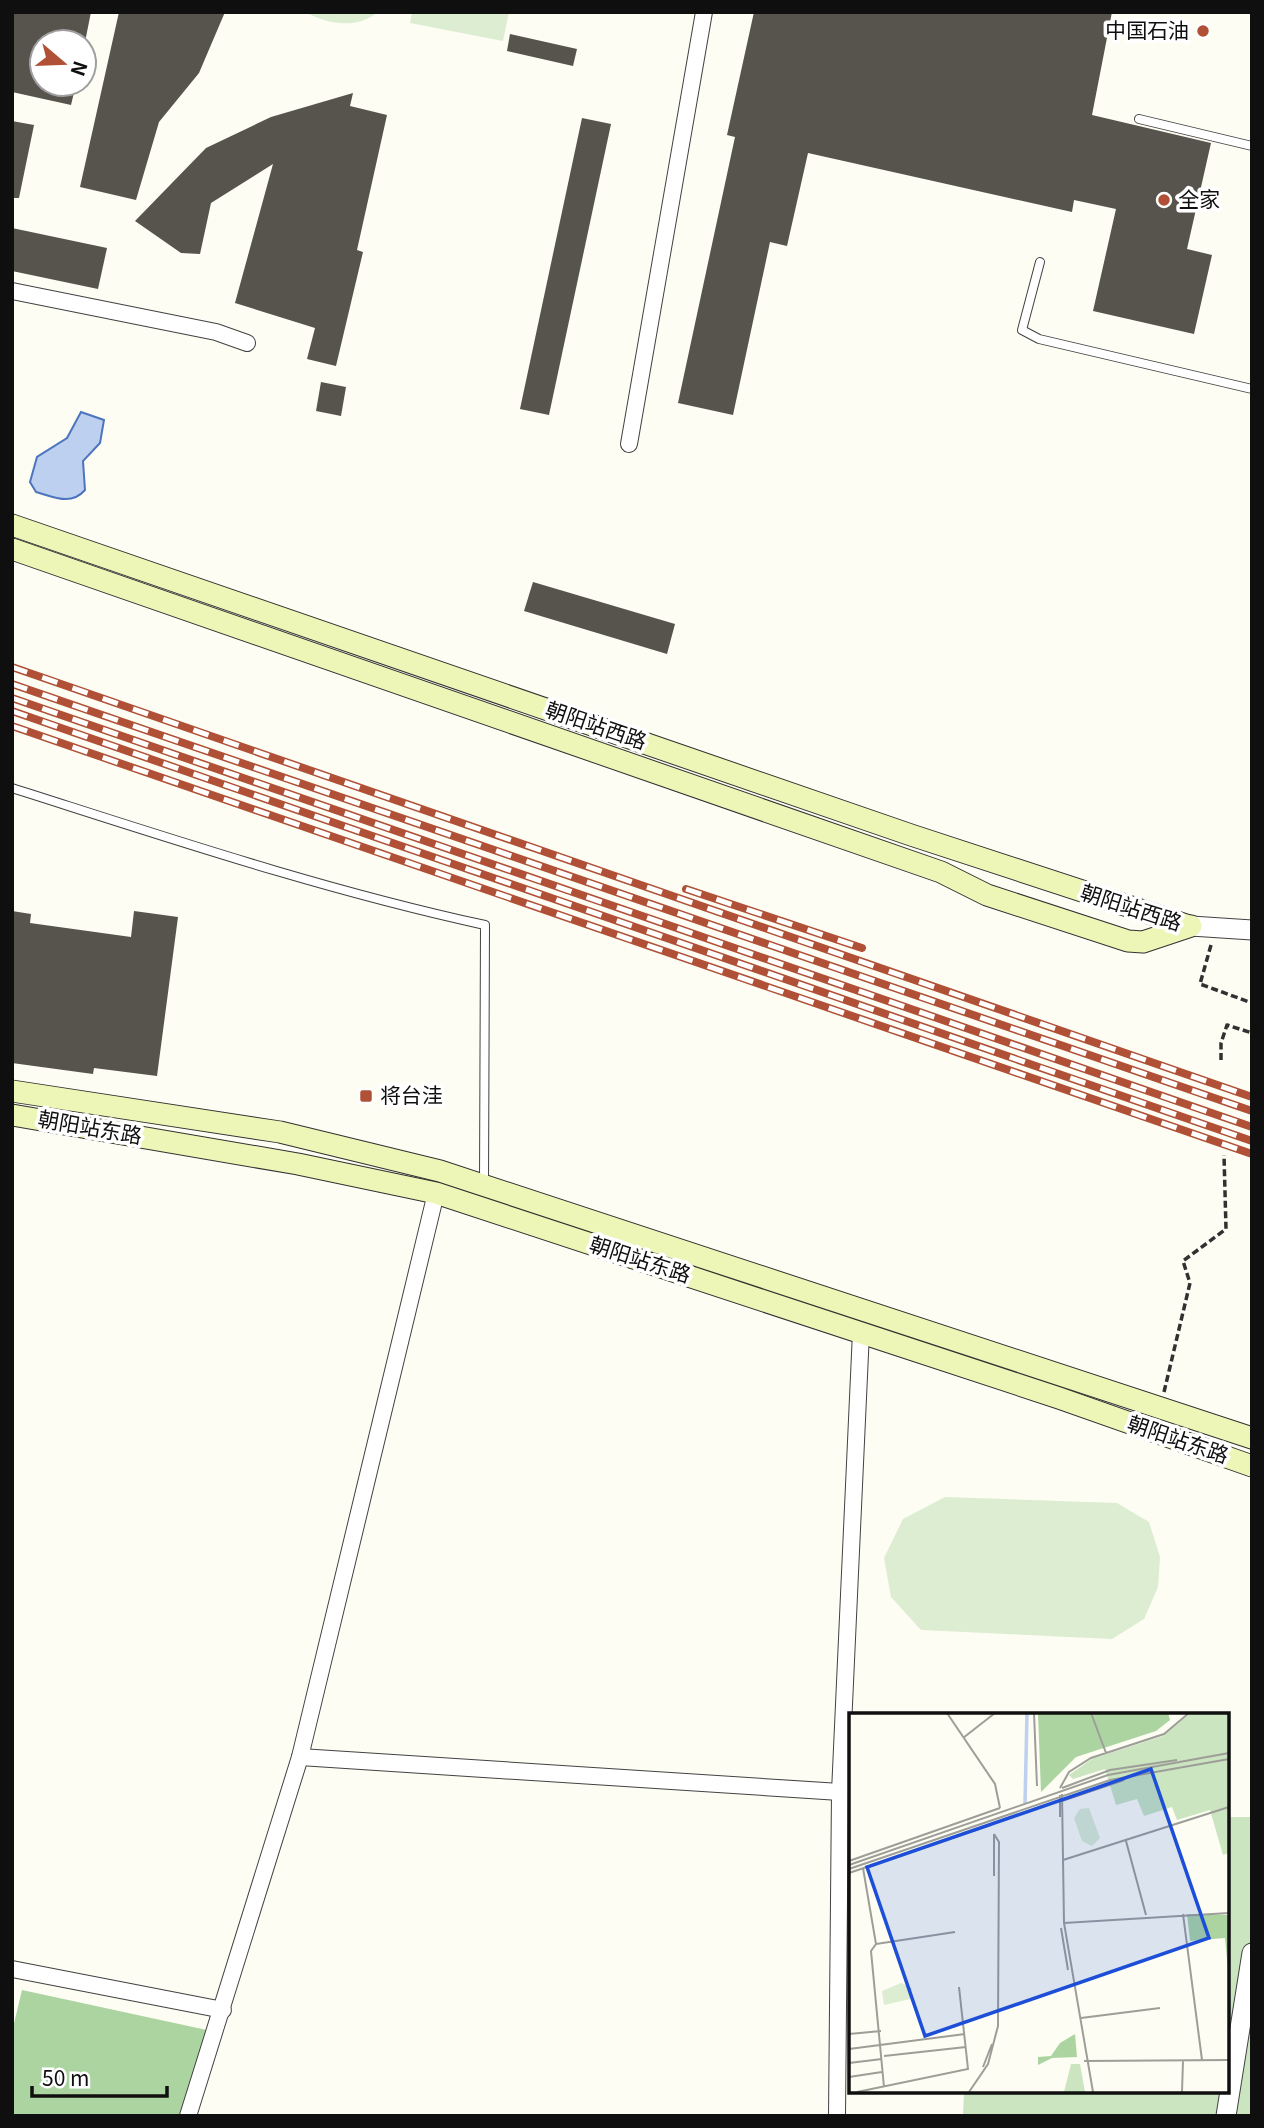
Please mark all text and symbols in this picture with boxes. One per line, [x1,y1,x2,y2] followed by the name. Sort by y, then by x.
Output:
[1105,14,1189,44] place label: 中国石油
[1195,23,1211,39] marker: 中国石油
[28,28,98,98] north arrow
[65,58,96,80] text: N
[1178,183,1220,213] place label: 全家
[1156,192,1172,208] marker: 全家
[542,693,651,755] street label: 朝阳站西路
[1077,876,1186,937] street label: 朝阳站西路
[380,1079,443,1109] place label: 将台洼
[358,1088,374,1104] marker: 将台洼
[36,1102,145,1150] street label: 朝阳站东路
[586,1228,695,1289] street label: 朝阳站东路
[1124,1407,1233,1469] street label: 朝阳站东路
[849,1713,1229,2093] inset map
[32,2054,166,2098] scale bar
[42,2062,89,2092] text: 50 m

